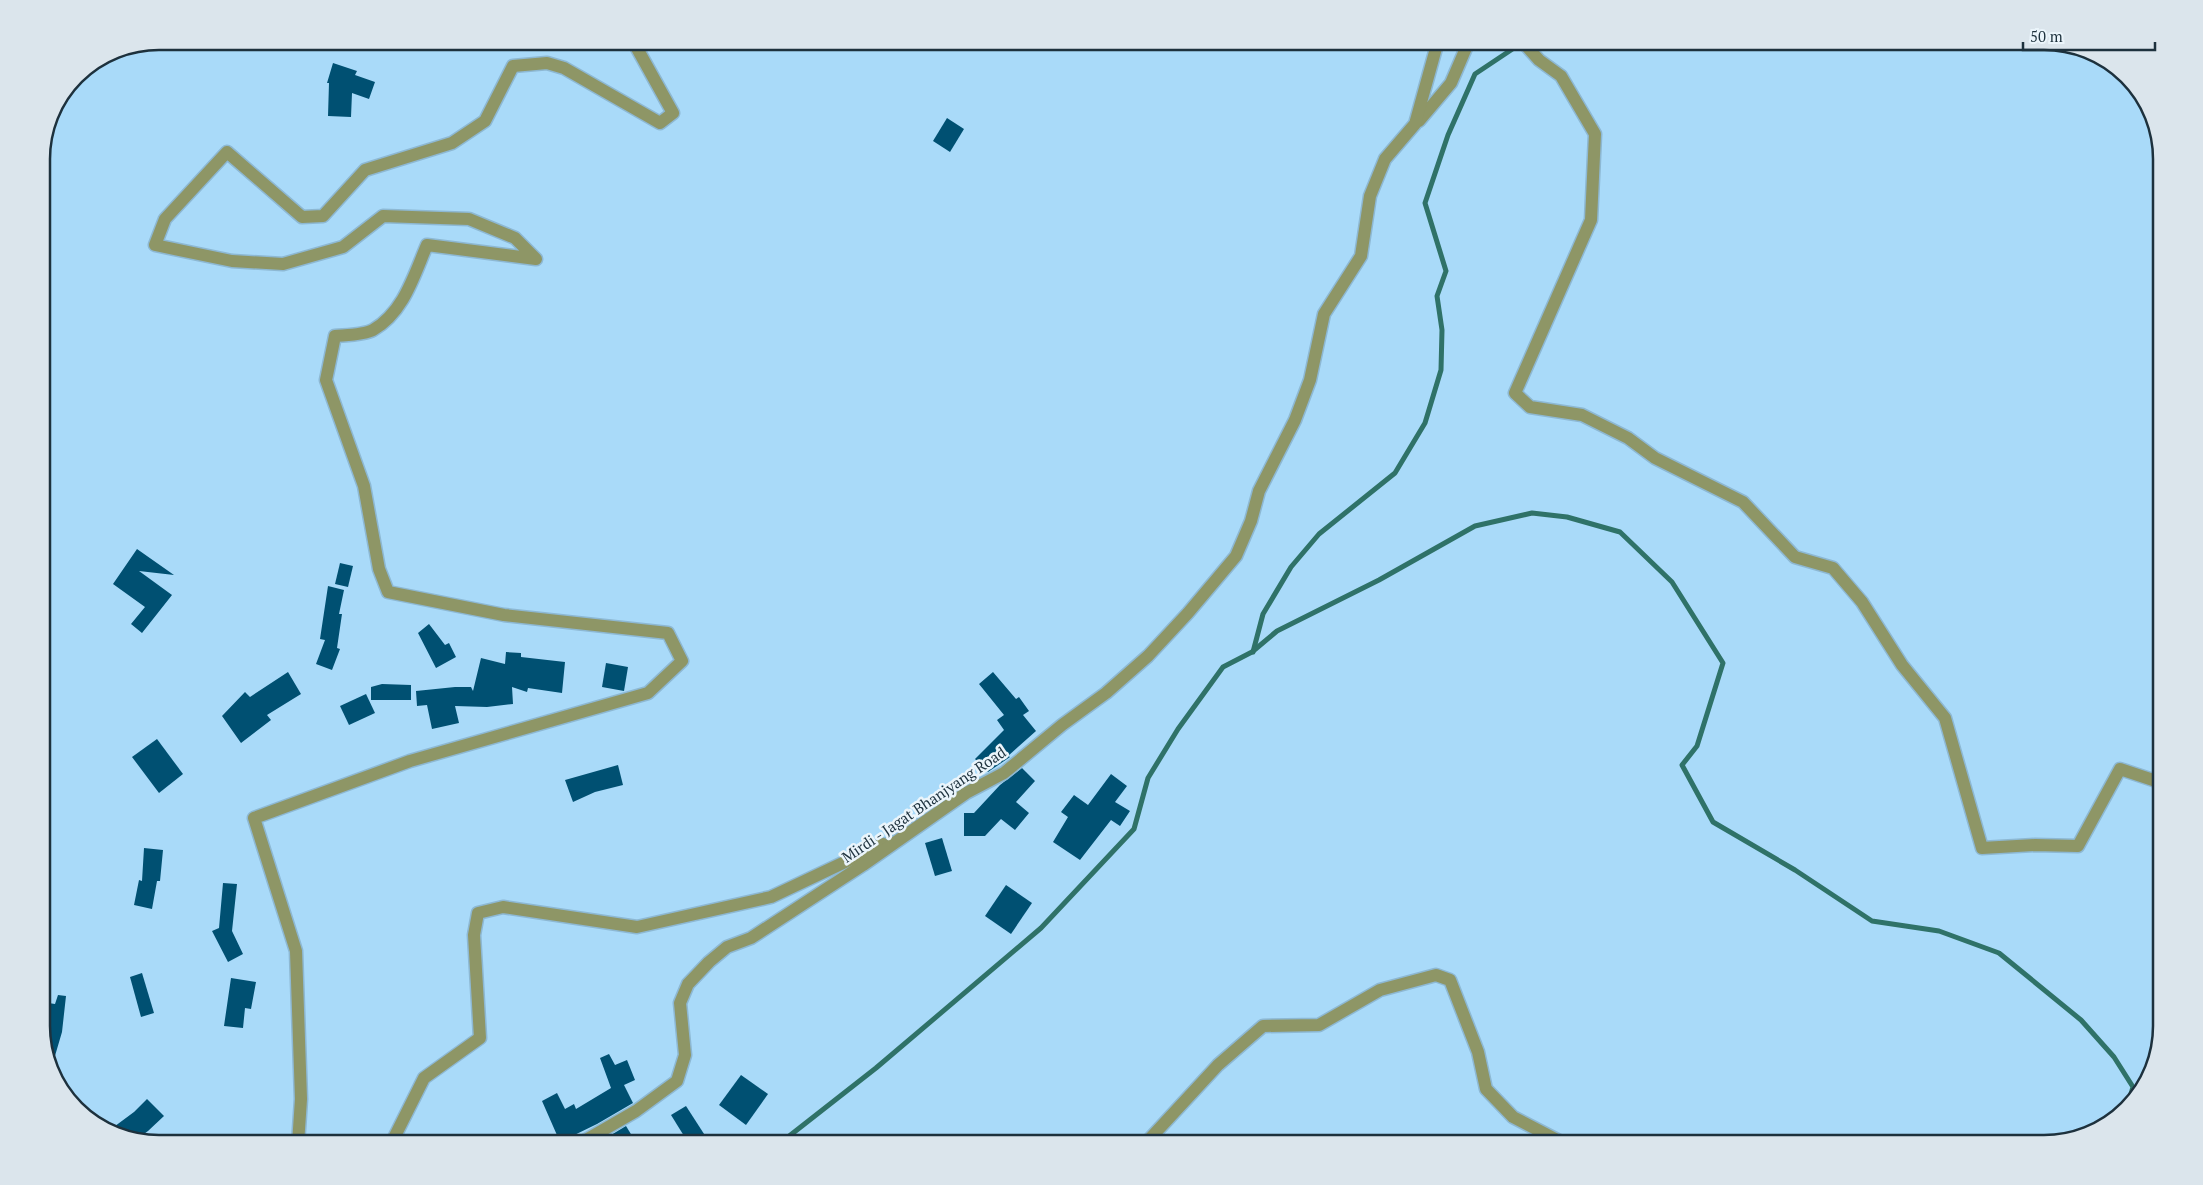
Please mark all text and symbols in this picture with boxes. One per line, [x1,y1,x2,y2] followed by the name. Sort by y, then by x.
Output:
[2023,20,2156,52] scale bar
[2030,26,2063,46] text: 50 m
[837,742,1009,867] street label: Mirdi - Jagat Bhanjyang Road

